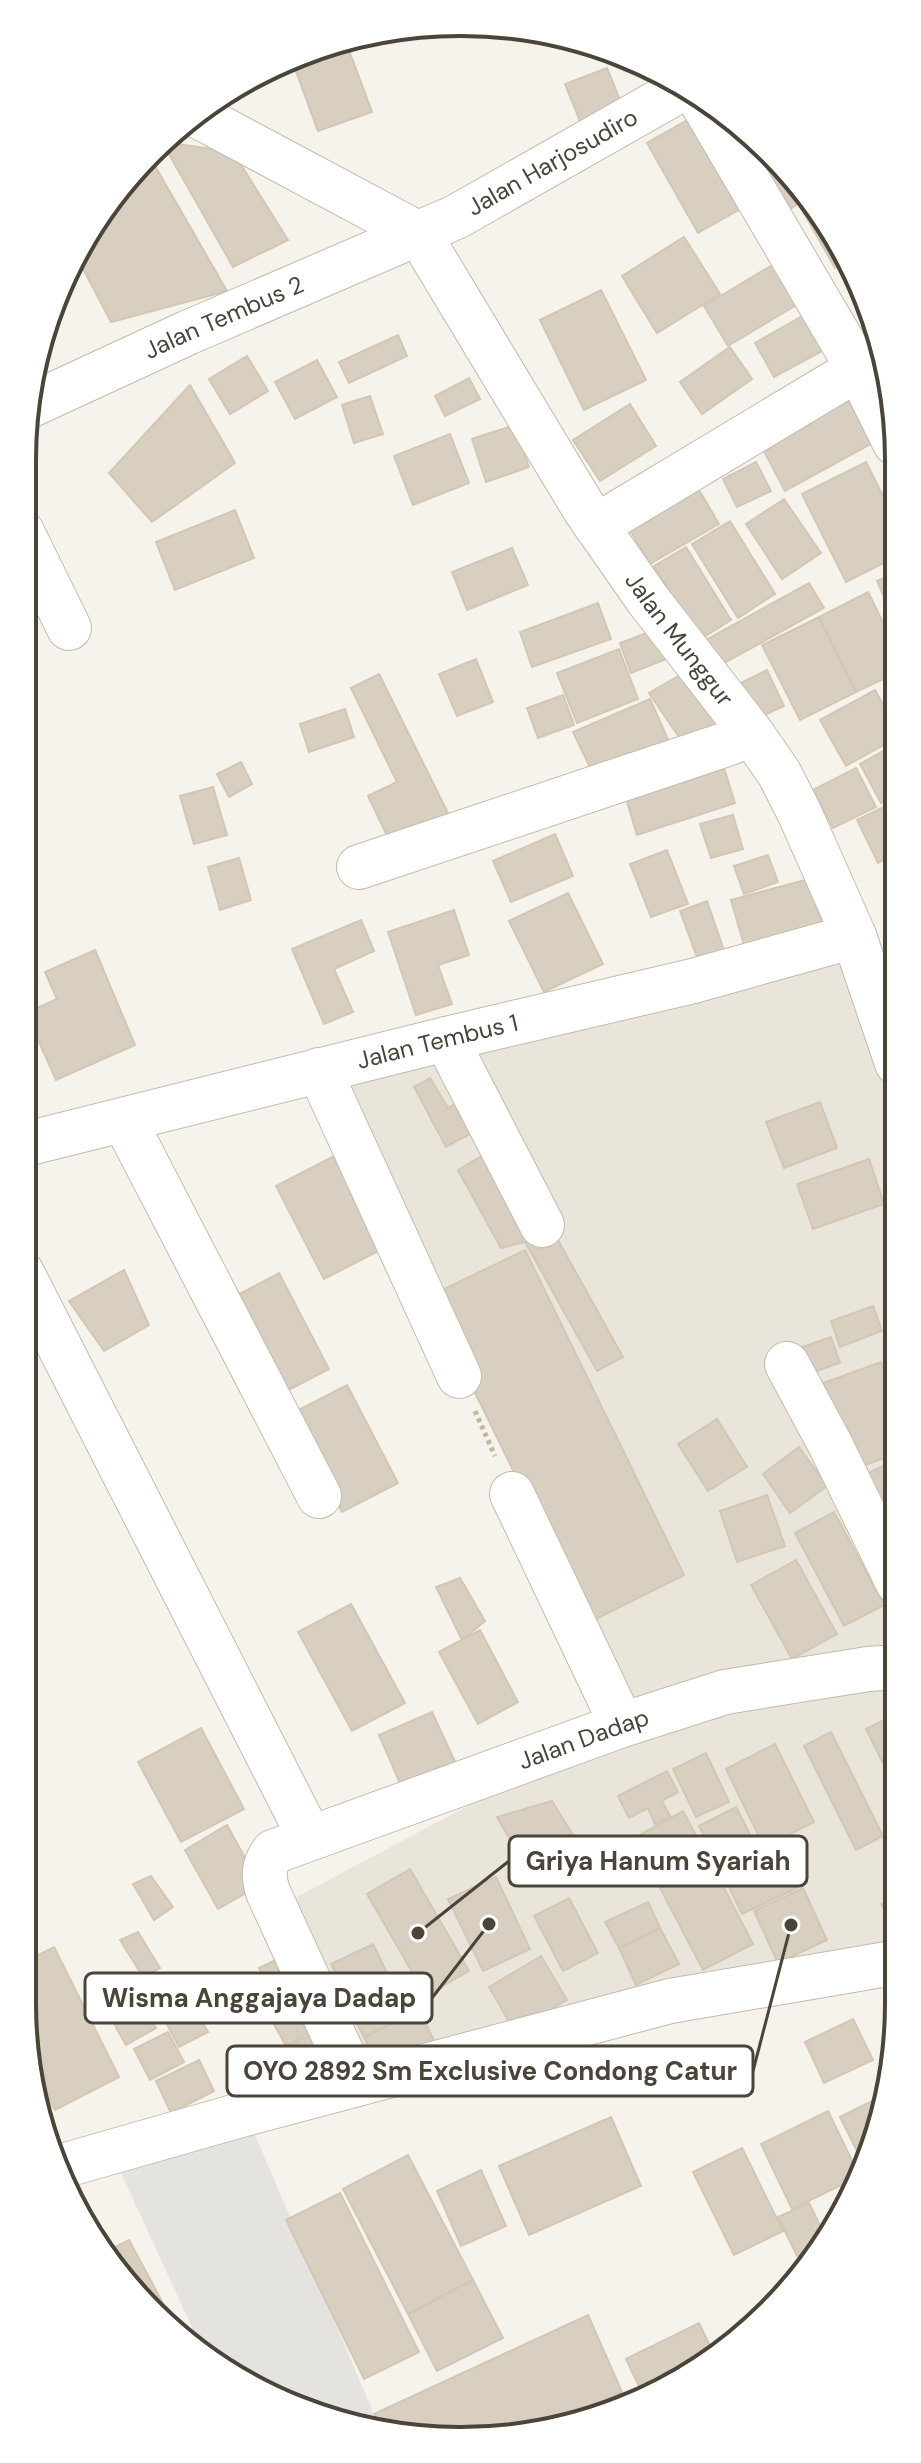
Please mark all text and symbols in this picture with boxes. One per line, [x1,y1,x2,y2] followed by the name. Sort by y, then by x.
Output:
[461,101,643,222] street label: Jalan Harjosudiro
[139,269,308,366] street label: Jalan Tembus 2
[618,566,741,712] street label: Jalan Munggur
[353,1007,521,1076] street label: Jalan Tembus 1
[514,1701,653,1776] street label: Jalan Dadap
[509,1836,807,1886] callout: Griya Hanum Syariah
[525,1844,791,1878] text: Griya Hanum Syariah
[85,1973,432,2023] callout: Wisma Anggajaya Dadap
[102,1981,416,2015] text: Wisma Anggajaya Dadap
[227,2046,753,2096] callout: OYO 2892 Sm Exclusive Condong Catur
[243,2054,737,2088] text: OYO 2892 Sm Exclusive Condong Catur

